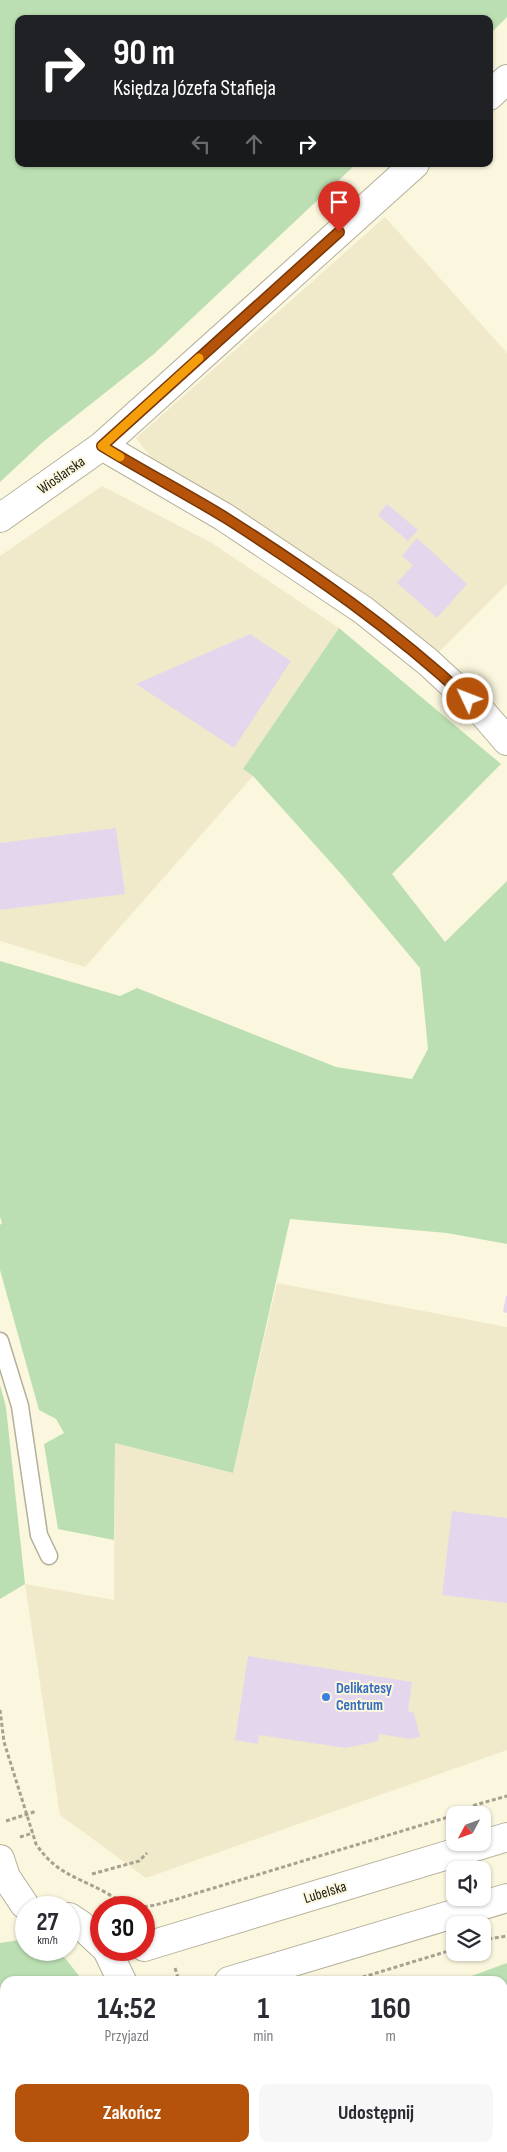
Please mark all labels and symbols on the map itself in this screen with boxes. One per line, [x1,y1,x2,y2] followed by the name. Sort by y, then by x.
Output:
[318,181,360,232] pin
[34,452,89,499] street label: Wioślarska
[441,672,493,724] position arrow
[336,1679,393,1715] place label: Delikatesy Centrum
[320,1691,332,1703] marker: Delikatesy Centrum
[446,1806,491,1851] north arrow
[301,1877,349,1908] street label: Lubelska
[90,1896,155,1961] speed limit sign: 30

